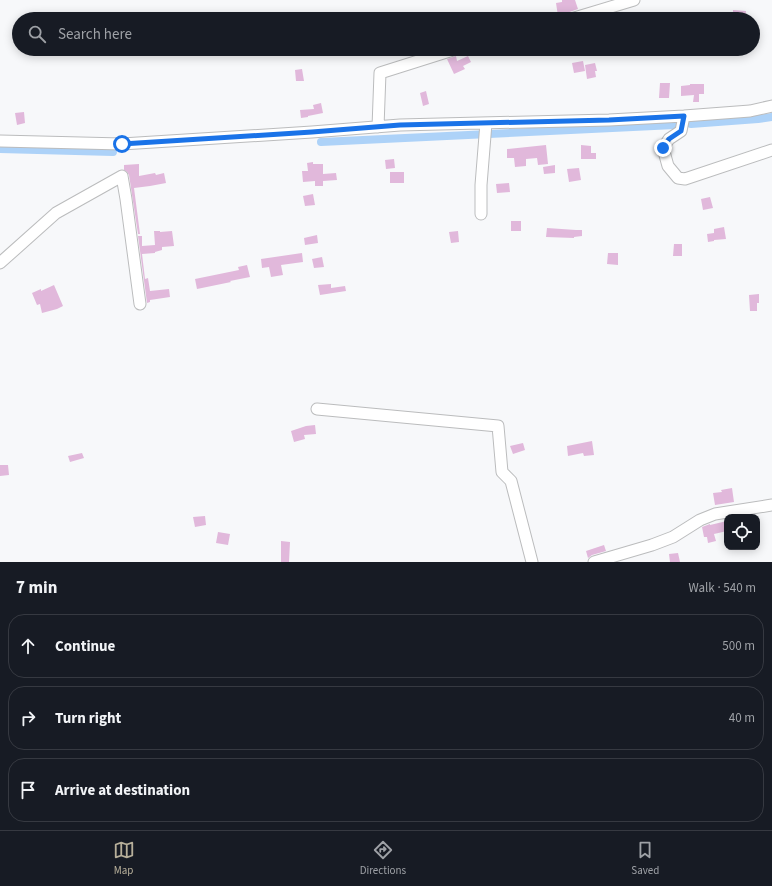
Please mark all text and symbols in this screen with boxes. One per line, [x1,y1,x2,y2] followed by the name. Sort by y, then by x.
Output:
[12,12,760,56] search box
[26,23,48,45] icon: search
[58,24,132,45] text: Search here
[113,135,131,153] route start
[654,139,672,157] route end
[724,514,760,550] map controls
[724,514,760,550] button: locate
[16,576,57,600] text: 7 min
[688,579,756,597] text: Walk · 540 m
[17,635,39,657] icon: ahead
[55,636,115,657] text: Continue
[722,637,755,655] text: 500 m
[17,707,39,729] icon: right
[55,708,121,729] text: Turn right
[729,709,755,727] text: 40 m
[17,779,39,801] icon: arrive
[55,780,190,801] text: Arrive at destination
[113,839,135,878] tab: Map
[360,839,406,878] tab: Directions
[631,839,659,878] tab: Saved

